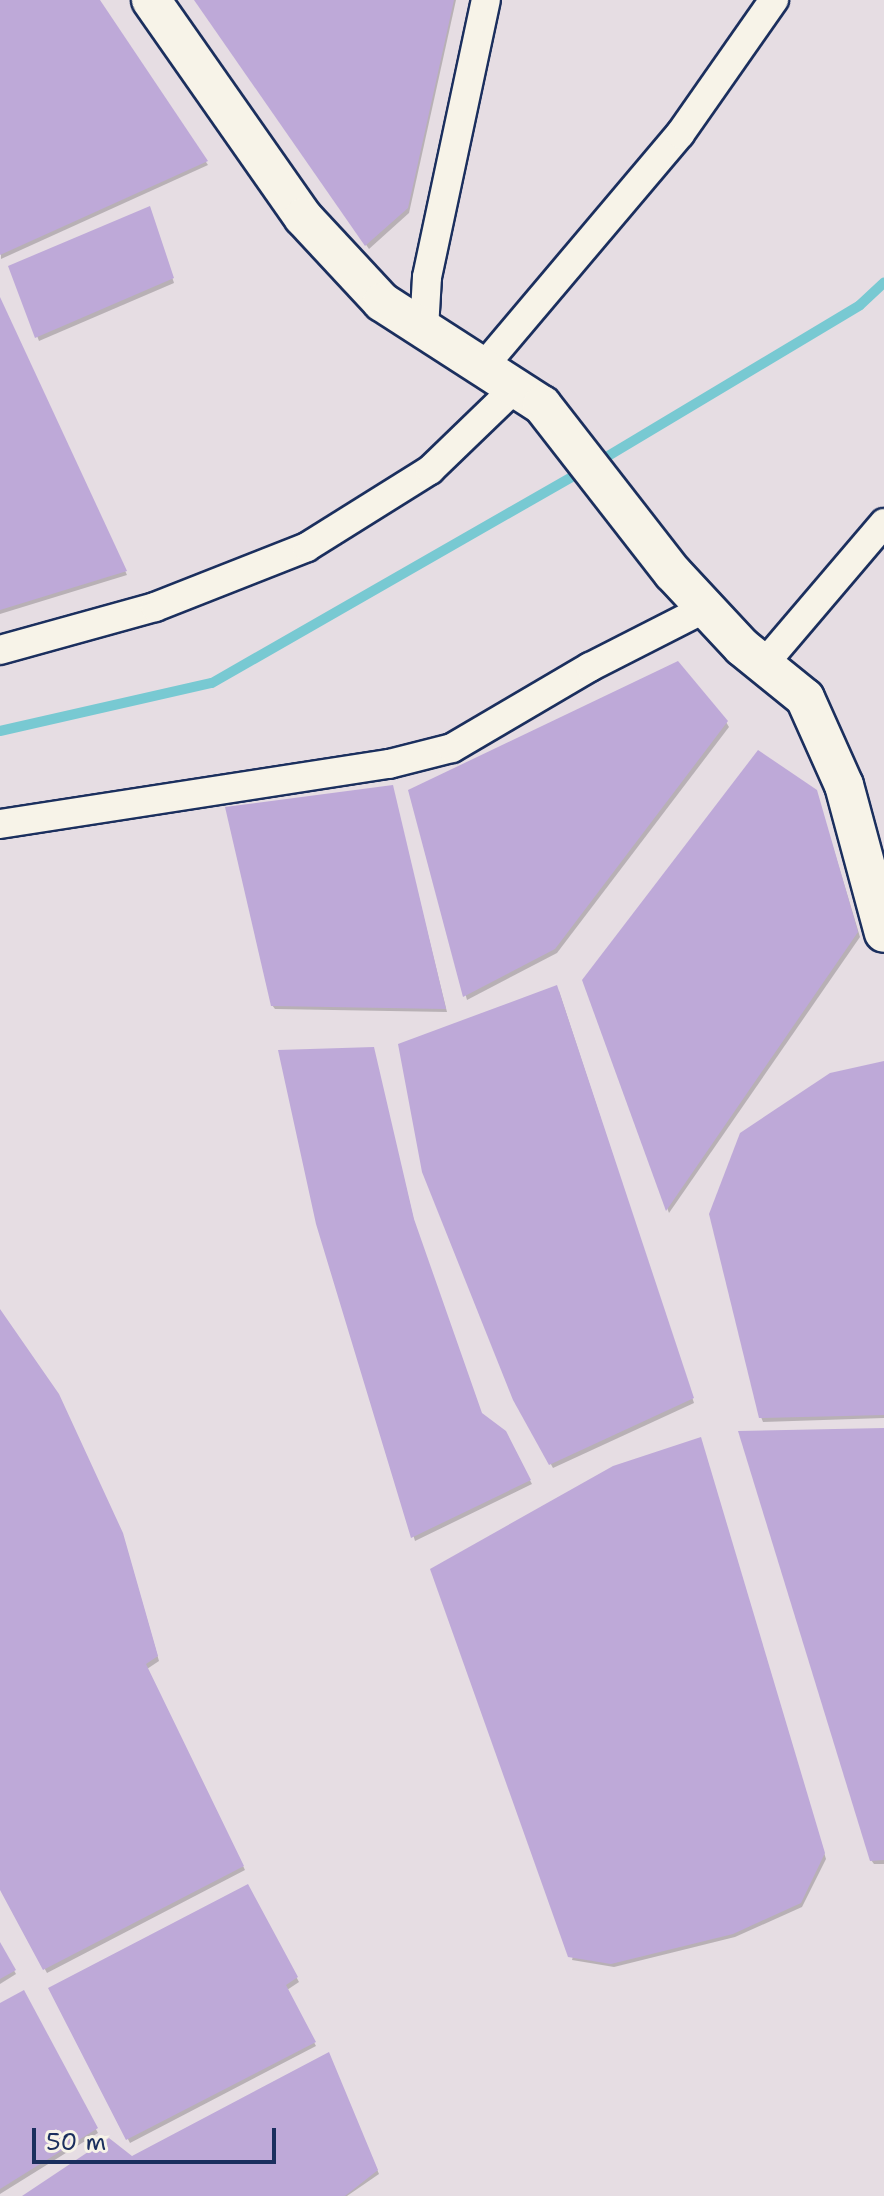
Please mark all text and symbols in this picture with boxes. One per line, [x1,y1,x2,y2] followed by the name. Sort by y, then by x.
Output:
[36,2112,280,2162] scale bar
[46,2126,106,2158] text: 50 m

